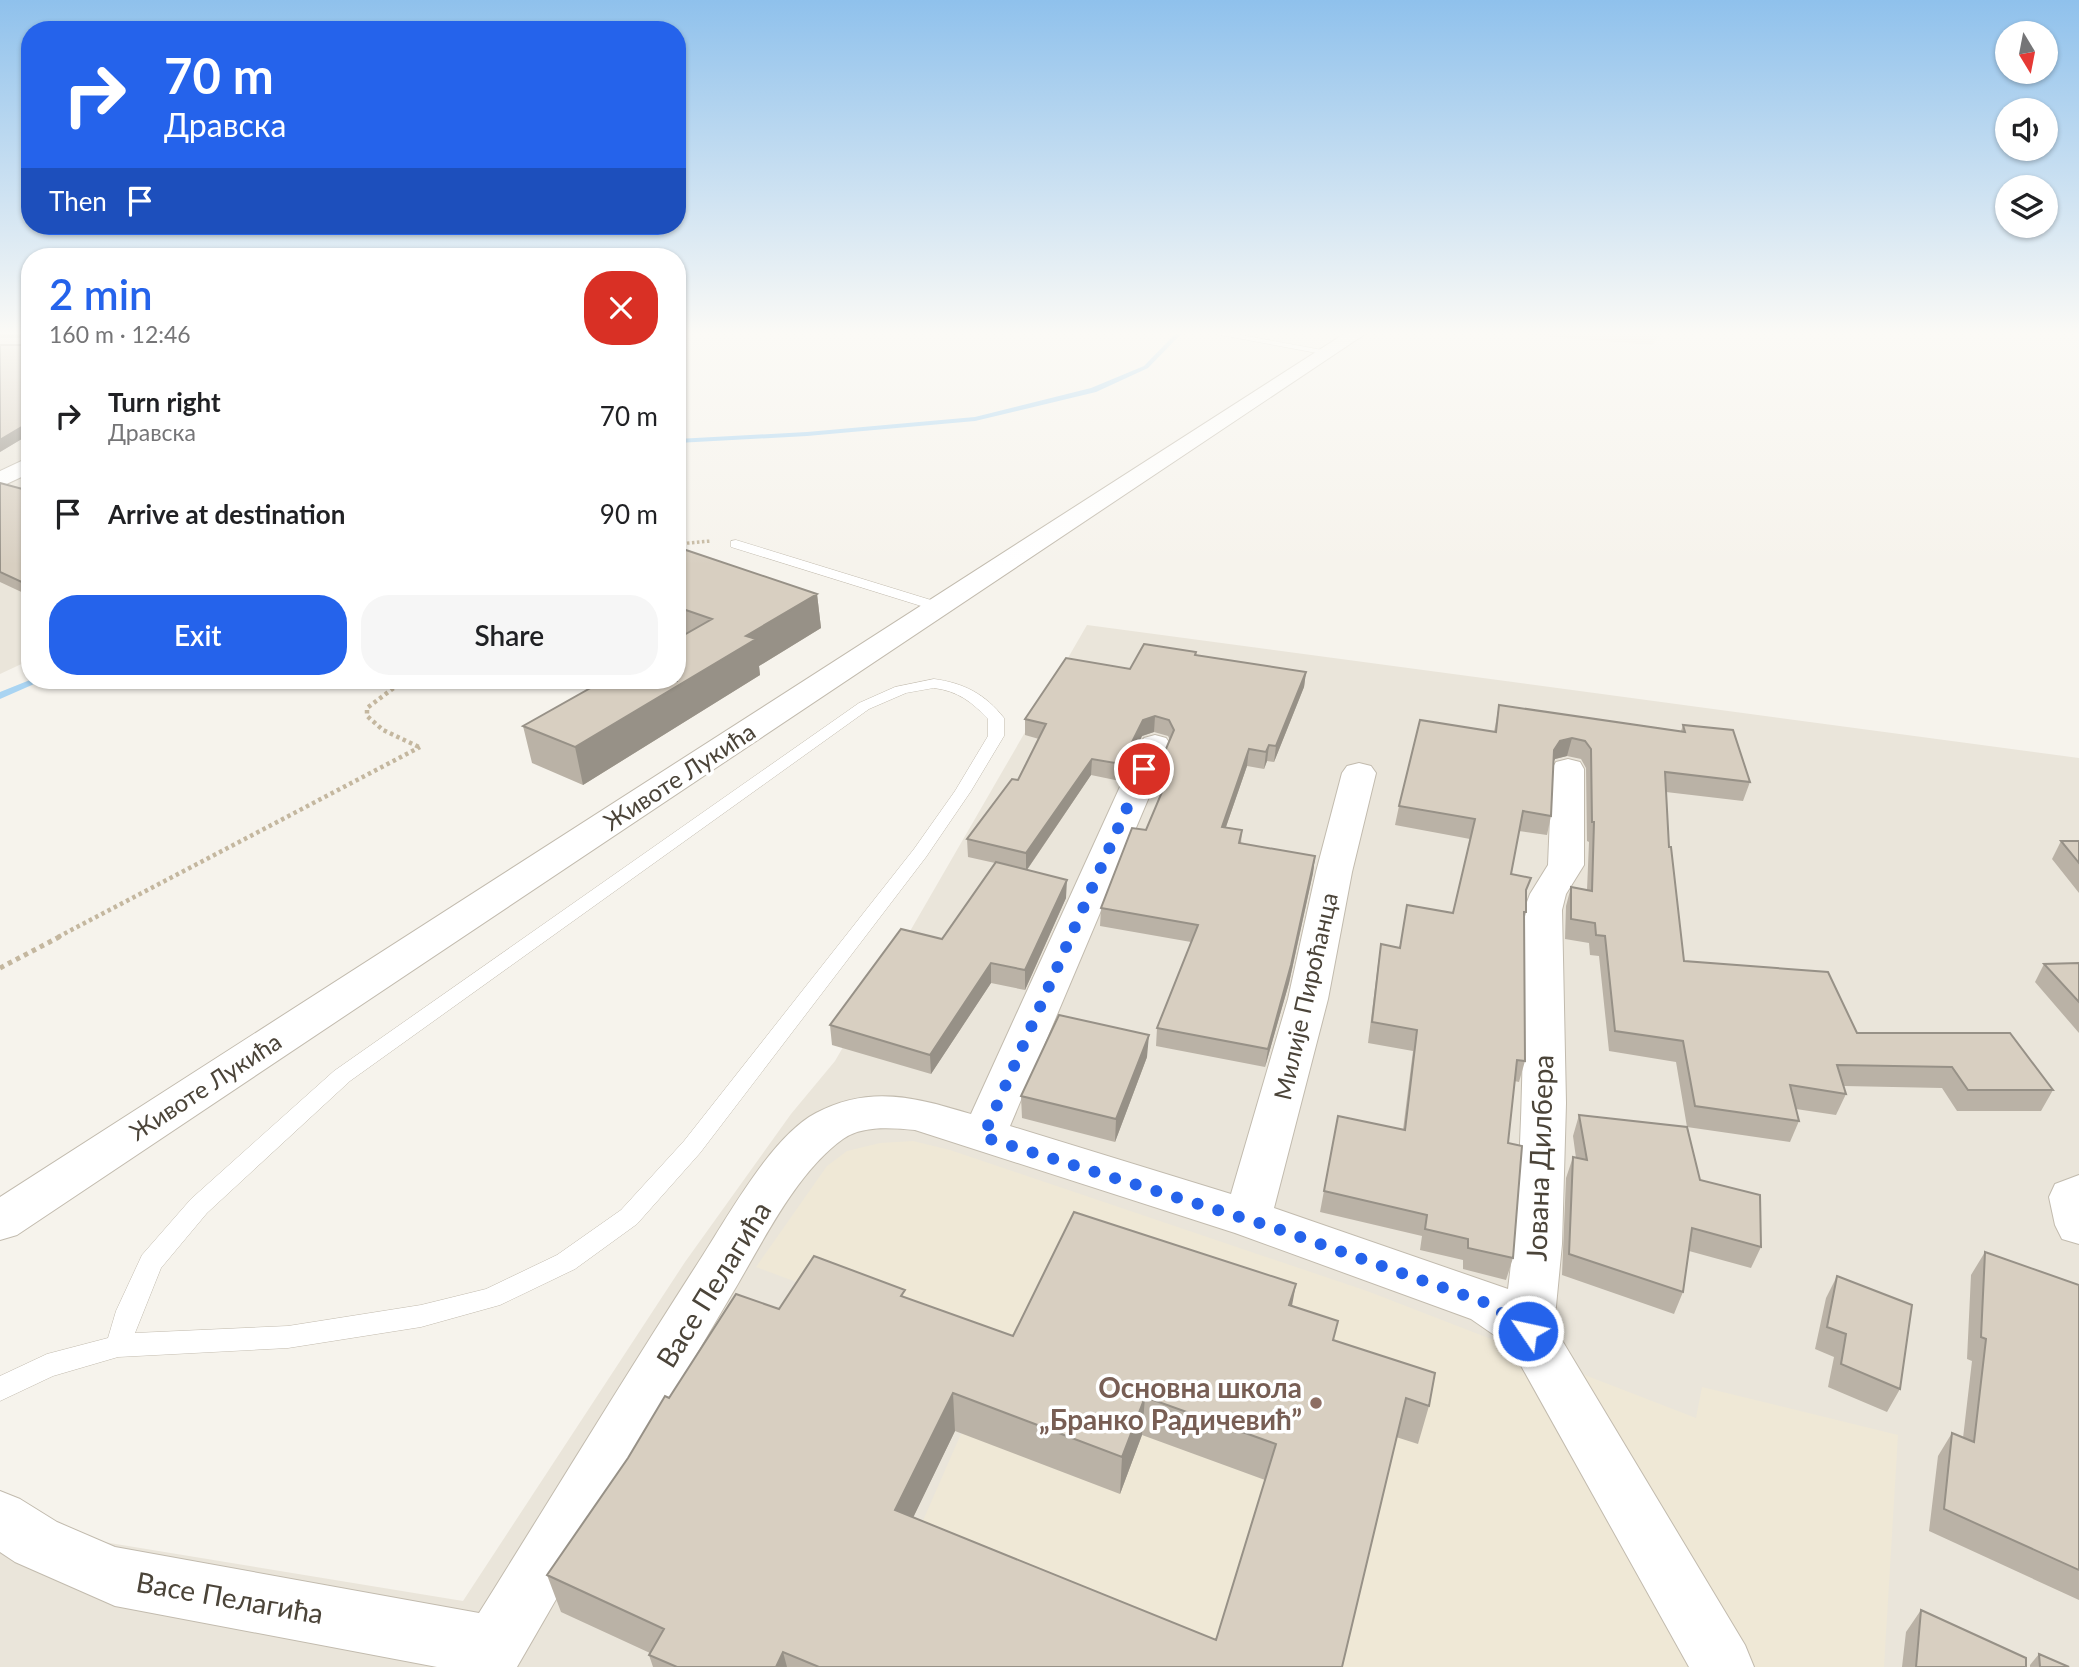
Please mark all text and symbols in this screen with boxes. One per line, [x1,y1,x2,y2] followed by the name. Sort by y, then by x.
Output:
[1995,21,2058,84] north arrow
[1995,21,2058,238] map controls
[164,46,274,104] text: 70 m
[49,49,140,140] icon: right
[1995,98,2058,161] button: sound
[164,105,286,144] text: Дравска
[1995,175,2058,238] button: layers
[121,182,159,220] icon: arrive
[49,185,107,217] text: Then
[49,269,153,319] text: 2 min
[584,271,658,345] button: close
[49,320,191,348] text: 160 m · 12:46
[108,386,221,418] text: Turn right
[49,397,87,435] icon: right
[600,400,658,432] text: 70 m
[108,418,196,446] text: Дравска
[49,495,87,533] icon: arrive
[108,498,345,530] text: Arrive at destination
[600,498,658,530] text: 90 m
[49,595,347,675] button: Exit
[361,595,658,675] button: Share
[598,716,760,836] street label: Животе Лукића
[1114,739,1174,799] pin
[1125,750,1163,788] icon: arrive
[1267,889,1343,1103] street label: Милије Пироћанца
[124,1026,286,1146] street label: Животе Лукића
[1518,1054,1560,1262] street label: Јована Дилбера
[648,1195,778,1373] street label: Васе Пелагића
[1491,1294,1565,1368] position arrow
[1039,1370,1302,1436] place label: Основна школа „Бранко Радичевић”
[1308,1395,1324,1411] marker: Основна школа „Бранко Радичевић”
[134,1564,326,1630] street label: Васе Пелагића

